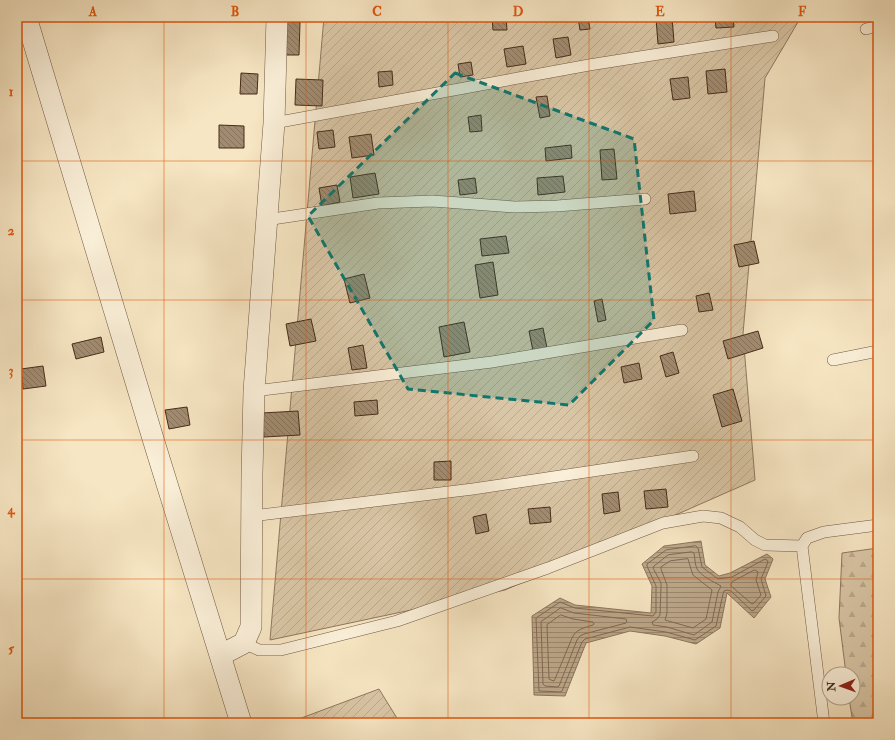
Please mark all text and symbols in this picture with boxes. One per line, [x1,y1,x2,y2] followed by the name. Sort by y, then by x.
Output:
[88,4,98,20] text: A
[231,4,239,20] text: B
[372,4,382,20] text: C
[513,4,524,20] text: D
[655,4,665,20] text: E
[798,4,807,20] text: F
[9,84,14,100] text: 1
[8,223,15,239] text: 2
[9,363,14,379] text: 3
[6,502,15,518] text: 4
[8,641,14,657] text: 5
[821,666,861,706] north arrow
[825,680,838,692] text: N

